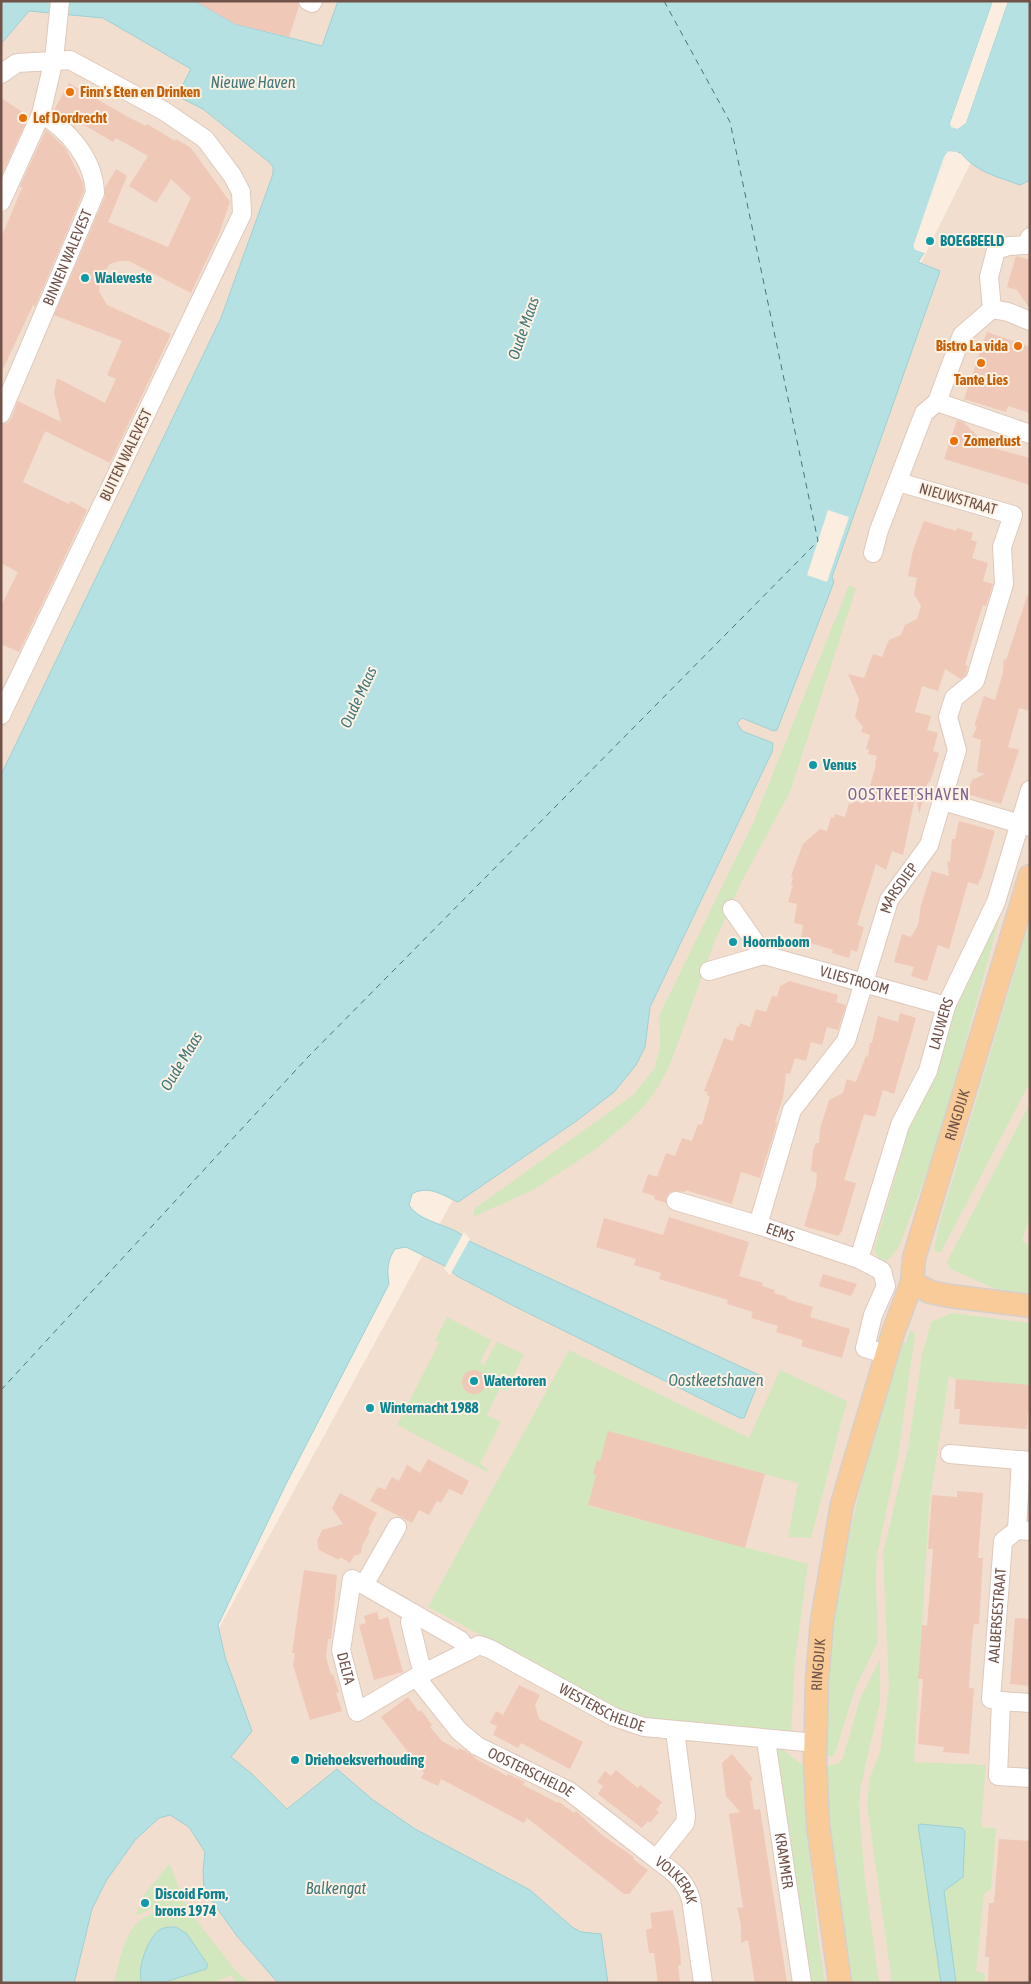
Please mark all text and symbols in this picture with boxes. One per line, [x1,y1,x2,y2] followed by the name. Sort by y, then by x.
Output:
[210,73,296,91] water label: Nieuwe Haven
[80,83,200,100] place label: Finn's Eten en Drinken
[64,86,76,98] marker: Finn's Eten en Drinken
[33,109,108,126] place label: Lef Dordrecht
[17,112,29,124] marker: Lef Dordrecht
[39,206,95,308] street label: BINNEN WALEVEST
[940,232,1004,249] place label: BOEGBEELD
[924,235,936,247] marker: BOEGBEELD
[94,269,152,286] place label: Waleveste
[79,272,91,284] marker: Waleveste
[504,294,542,362] water label: Oude Maas
[936,337,1008,354] place label: Bistro La vida
[1012,340,1024,352] marker: Bistro La vida
[975,357,987,369] marker: Tante Lies
[954,371,1009,388] place label: Tante Lies
[96,406,155,504] street label: BUITEN WALEVEST
[964,432,1021,449] place label: Zomerlust
[948,435,960,447] marker: Zomerlust
[917,479,999,518] street label: NIEUWSTRAAT
[336,663,380,730] water label: Oude Maas
[822,756,857,773] place label: Venus
[807,759,819,771] marker: Venus
[848,785,970,803] district label: OOSTKEETSHAVEN
[876,859,921,915] street label: MARSDIEP
[743,933,810,950] place label: Hoornboom
[727,936,739,948] marker: Hoornboom
[818,962,891,998] street label: VLIESTROOM
[925,995,957,1051] street label: LAUWERS
[156,1028,206,1094] water label: Oude Maas
[941,1087,973,1142] street label: RINGDIJK
[764,1219,797,1245] street label: EEMS
[669,1371,764,1389] water label: Oostkeetshaven
[483,1372,546,1389] place label: Watertoren
[468,1375,480,1387] marker: Watertoren
[379,1399,479,1416] place label: Winternacht 1988
[364,1402,376,1414] marker: Winternacht 1988
[985,1567,1009,1664] street label: AALBERSESTRAAT
[808,1637,829,1691] street label: RINGDIJK
[334,1650,359,1687] street label: DELTA
[556,1680,647,1735] street label: WESTERSCHELDE
[485,1744,578,1800] street label: OOSTERSCHELDE
[305,1751,425,1768] place label: Driehoeksverhouding
[289,1754,301,1766] marker: Driehoeksverhouding
[772,1832,797,1890] street label: KRAMMER
[652,1853,701,1905] street label: VOLKERAK
[306,1879,367,1898] water label: Balkengat
[155,1885,228,1919] place label: Discoid Form, brons 1974
[139,1897,151,1909] marker: Discoid Form, brons 1974

